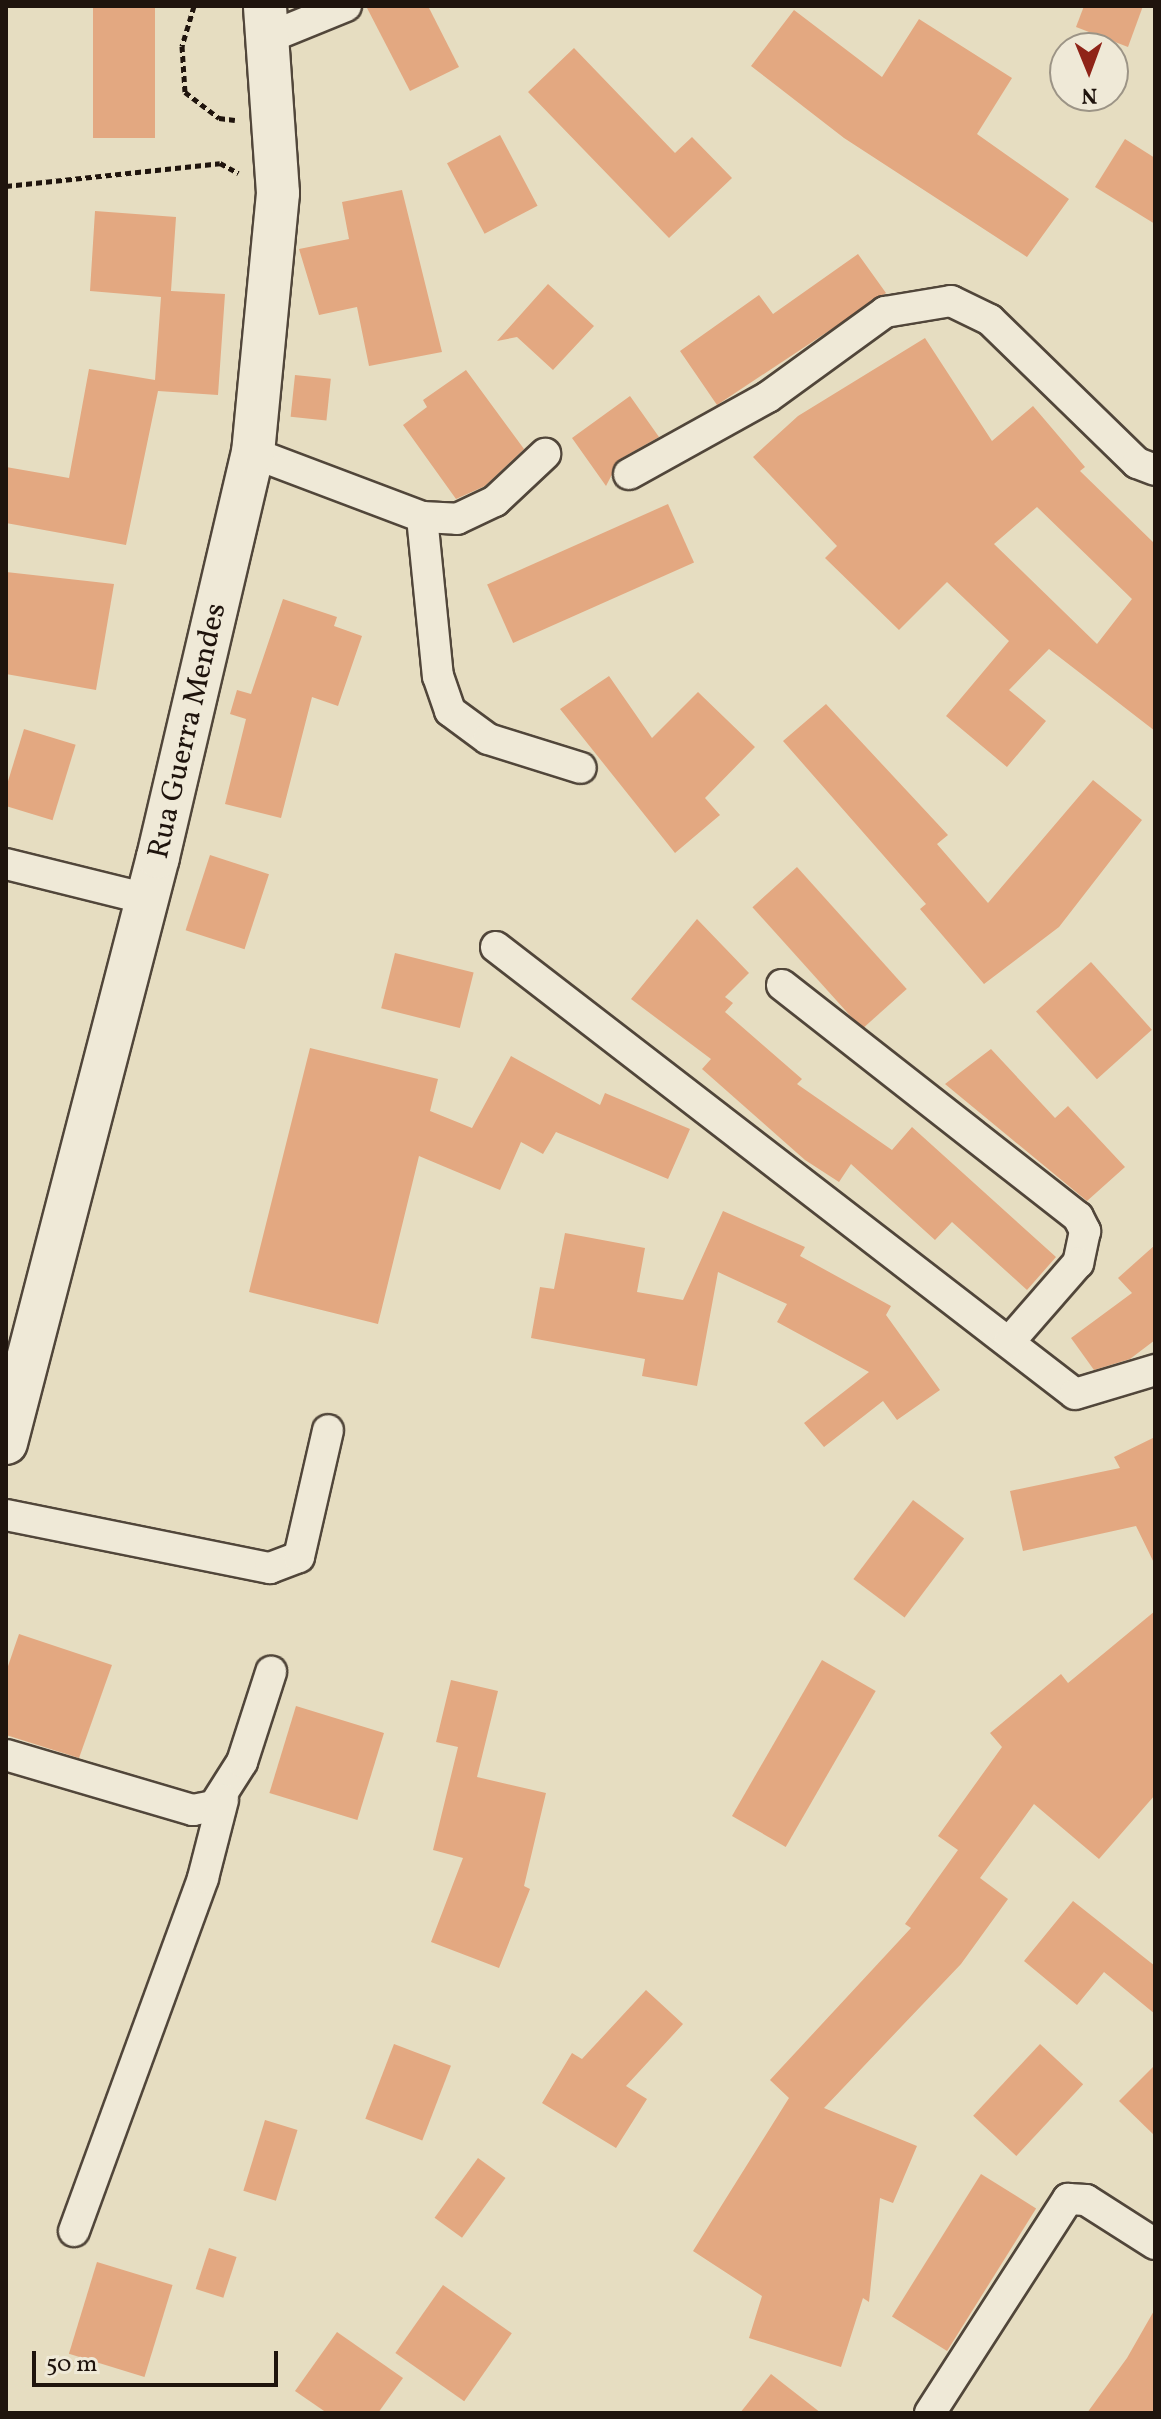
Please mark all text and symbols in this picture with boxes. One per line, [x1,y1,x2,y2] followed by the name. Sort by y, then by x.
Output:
[1049,32,1129,112] north arrow
[1081,79,1098,110] text: N
[141,600,235,862] street label: Rua Guerra Mendes
[36,2335,282,2385] scale bar
[46,2348,98,2382] text: 50 m

